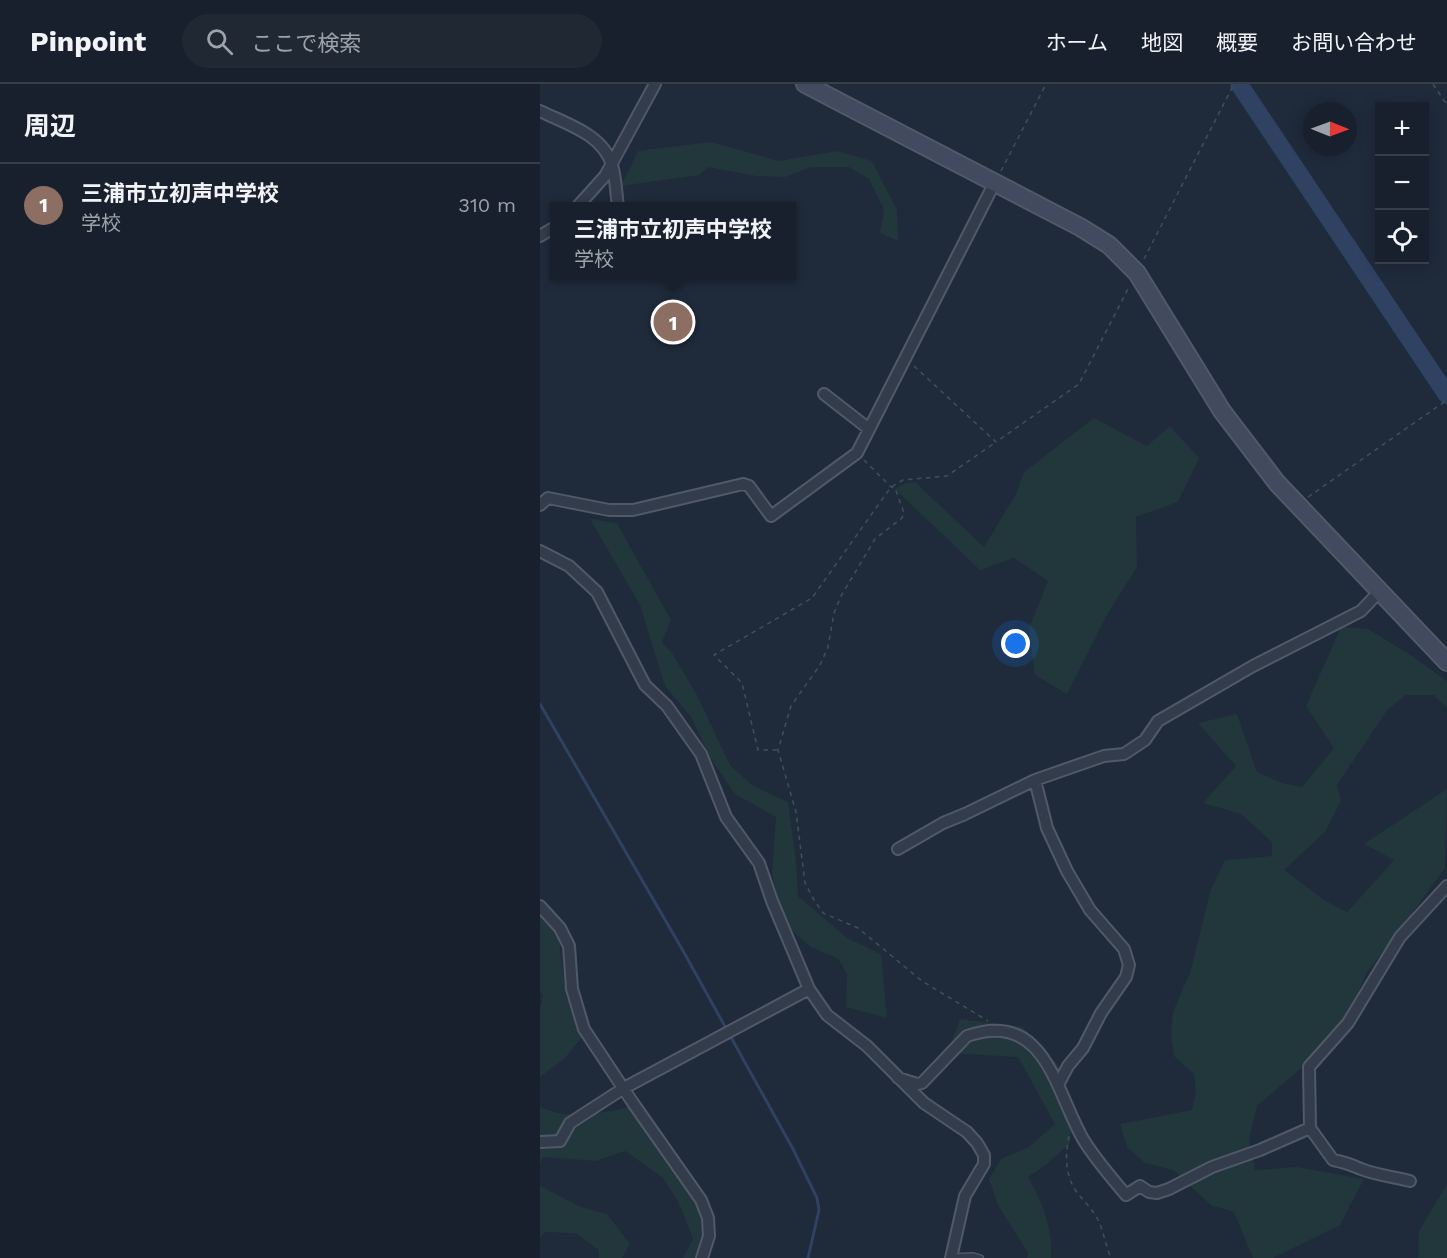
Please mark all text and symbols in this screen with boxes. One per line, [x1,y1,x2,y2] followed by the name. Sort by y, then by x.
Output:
[182,14,602,68] search box
[30,25,146,58] text: Pinpoint
[203,25,236,58] icon: search
[1046,30,1108,55] text: ホーム
[1141,30,1183,55] text: 地図
[1216,30,1258,55] text: 概要
[1291,30,1417,55] text: お問い合わせ
[251,31,361,56] text: ここで検索
[1303,102,1357,156] north arrow
[1375,102,1429,264] map controls
[1375,102,1429,156] button: +
[24,111,76,141] text: 周辺
[1375,156,1429,210] button: −
[81,181,279,206] text: 三浦市立初声中学校
[39,193,48,217] text: 1
[458,193,516,217] text: 310 m
[550,202,796,280] popup
[1375,210,1429,264] button: locate
[81,211,121,235] text: 学校
[574,217,772,242] text: 三浦市立初声中学校
[574,247,614,271] text: 学校
[654,300,692,344] pin: 1
[1001,629,1030,658] your location

